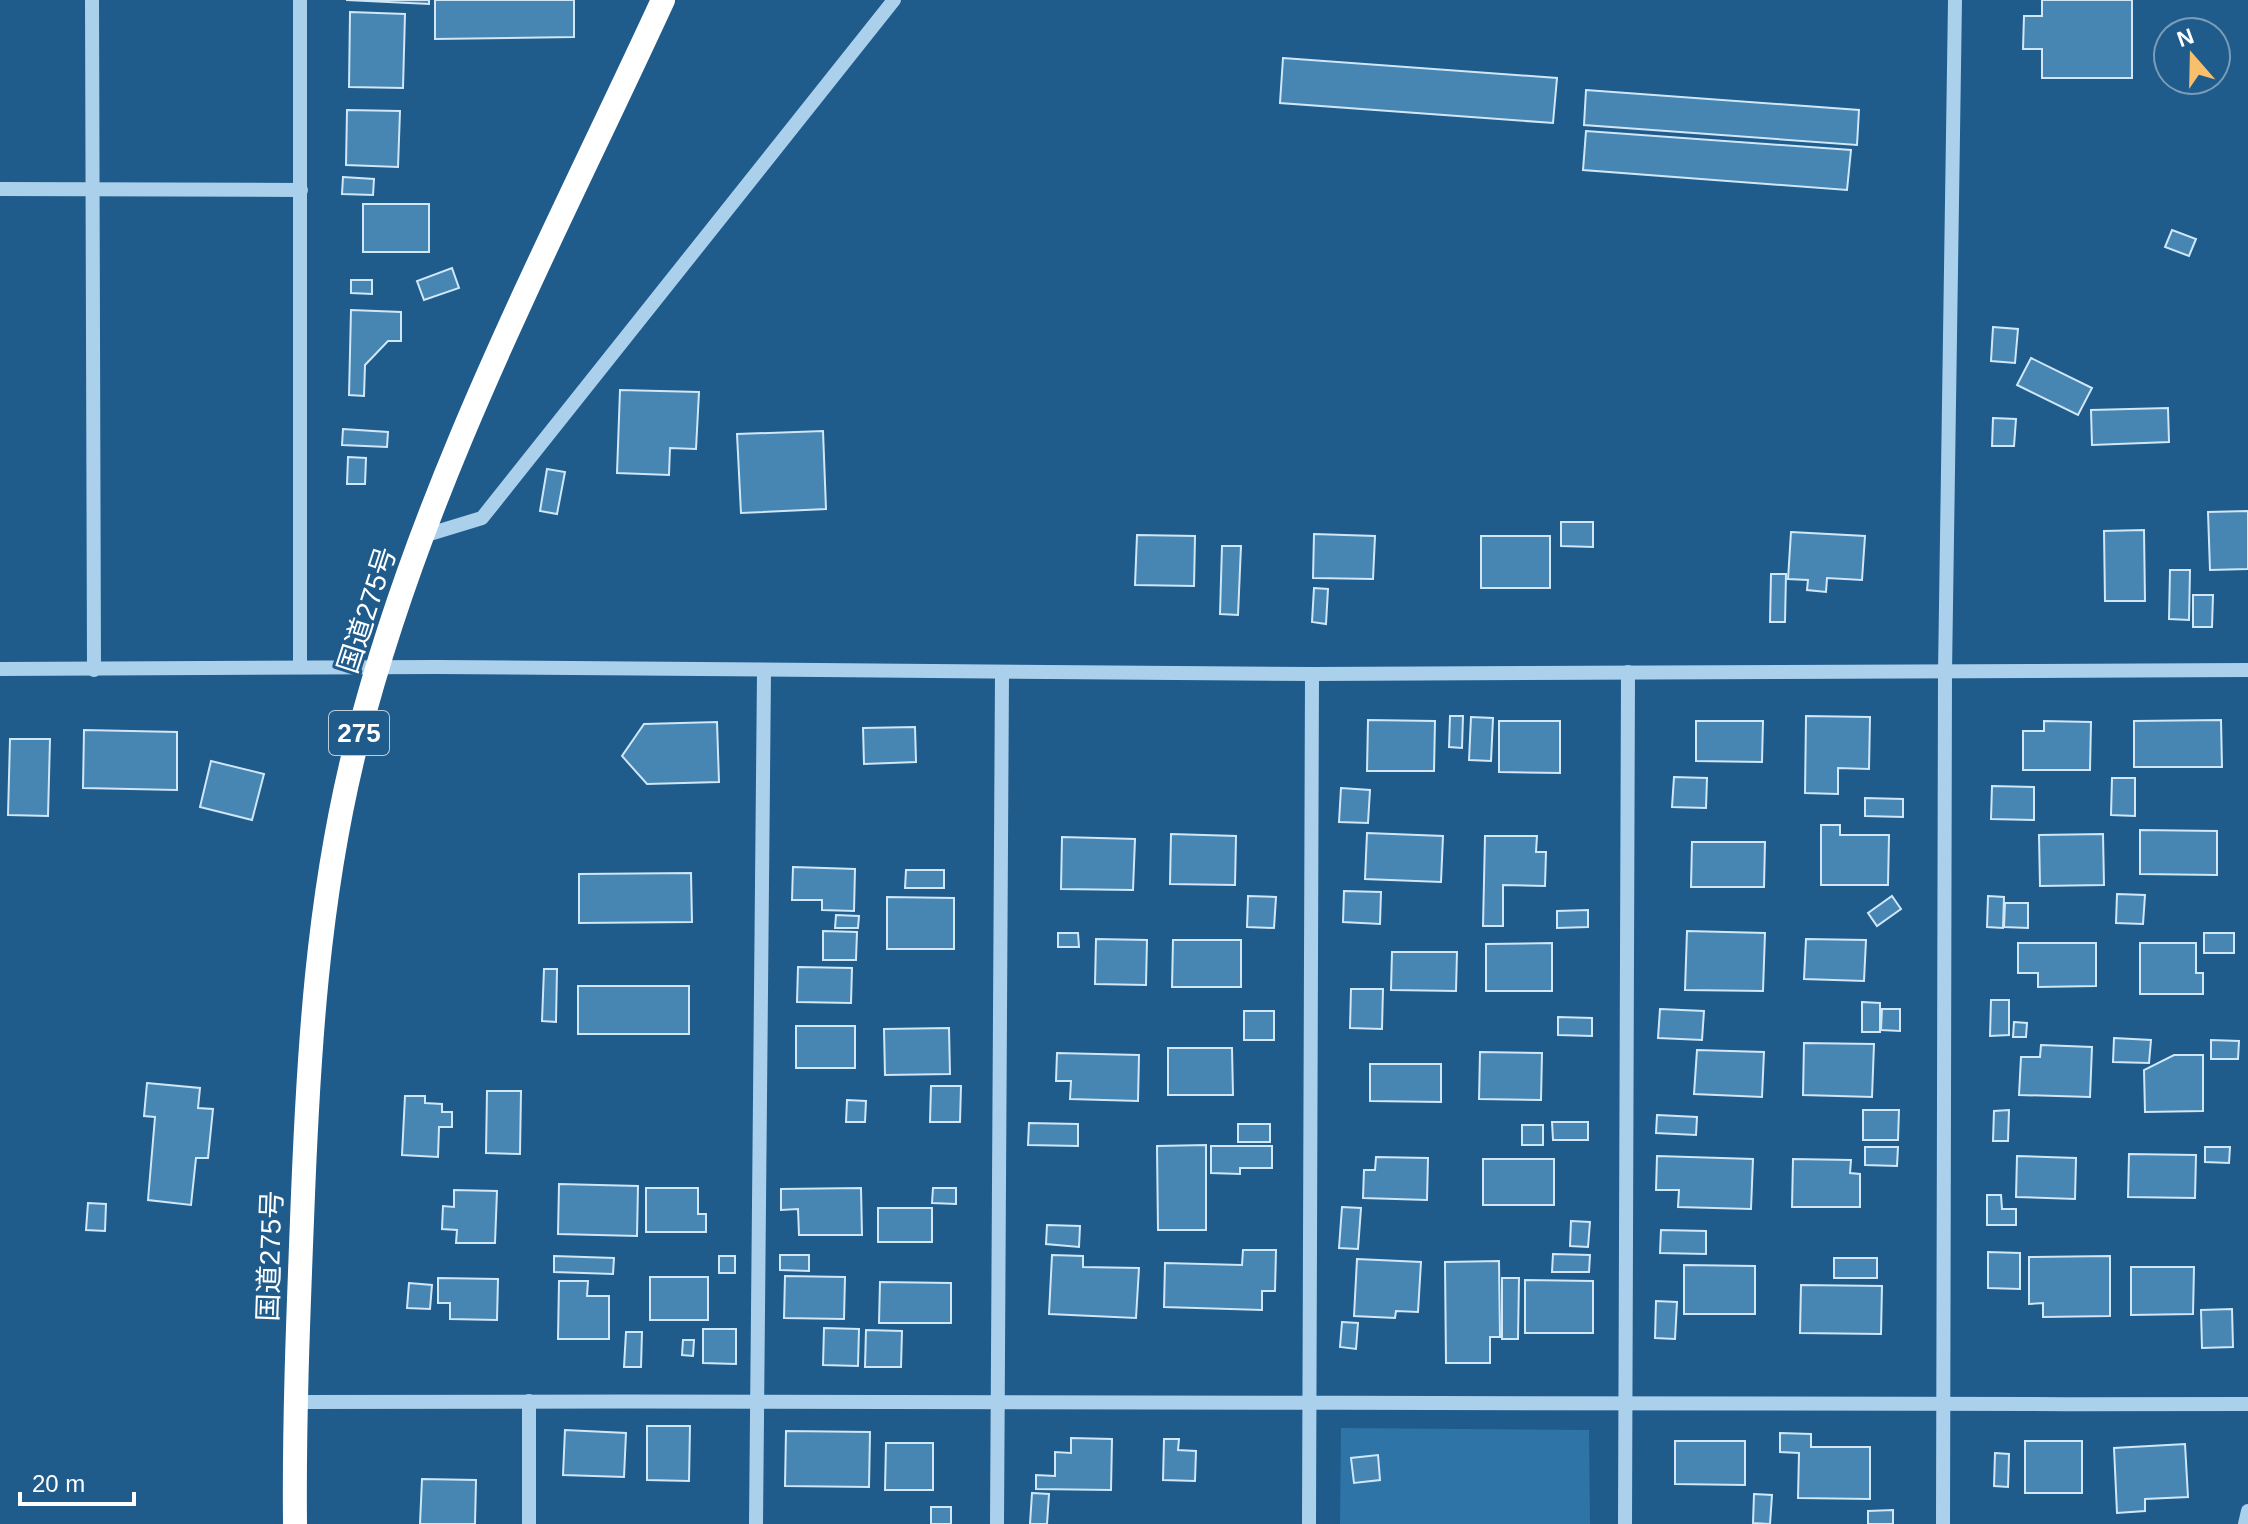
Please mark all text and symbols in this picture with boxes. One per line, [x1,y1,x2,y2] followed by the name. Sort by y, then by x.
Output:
[2152,16,2232,96] north arrow
[2174,23,2197,52] text: N
[332,543,402,677] street label: 国道275号
[329,711,389,755] road number: 275
[252,1190,288,1322] street label: 国道275号
[20,1456,134,1506] scale bar
[32,1470,85,1497] text: 20 m

